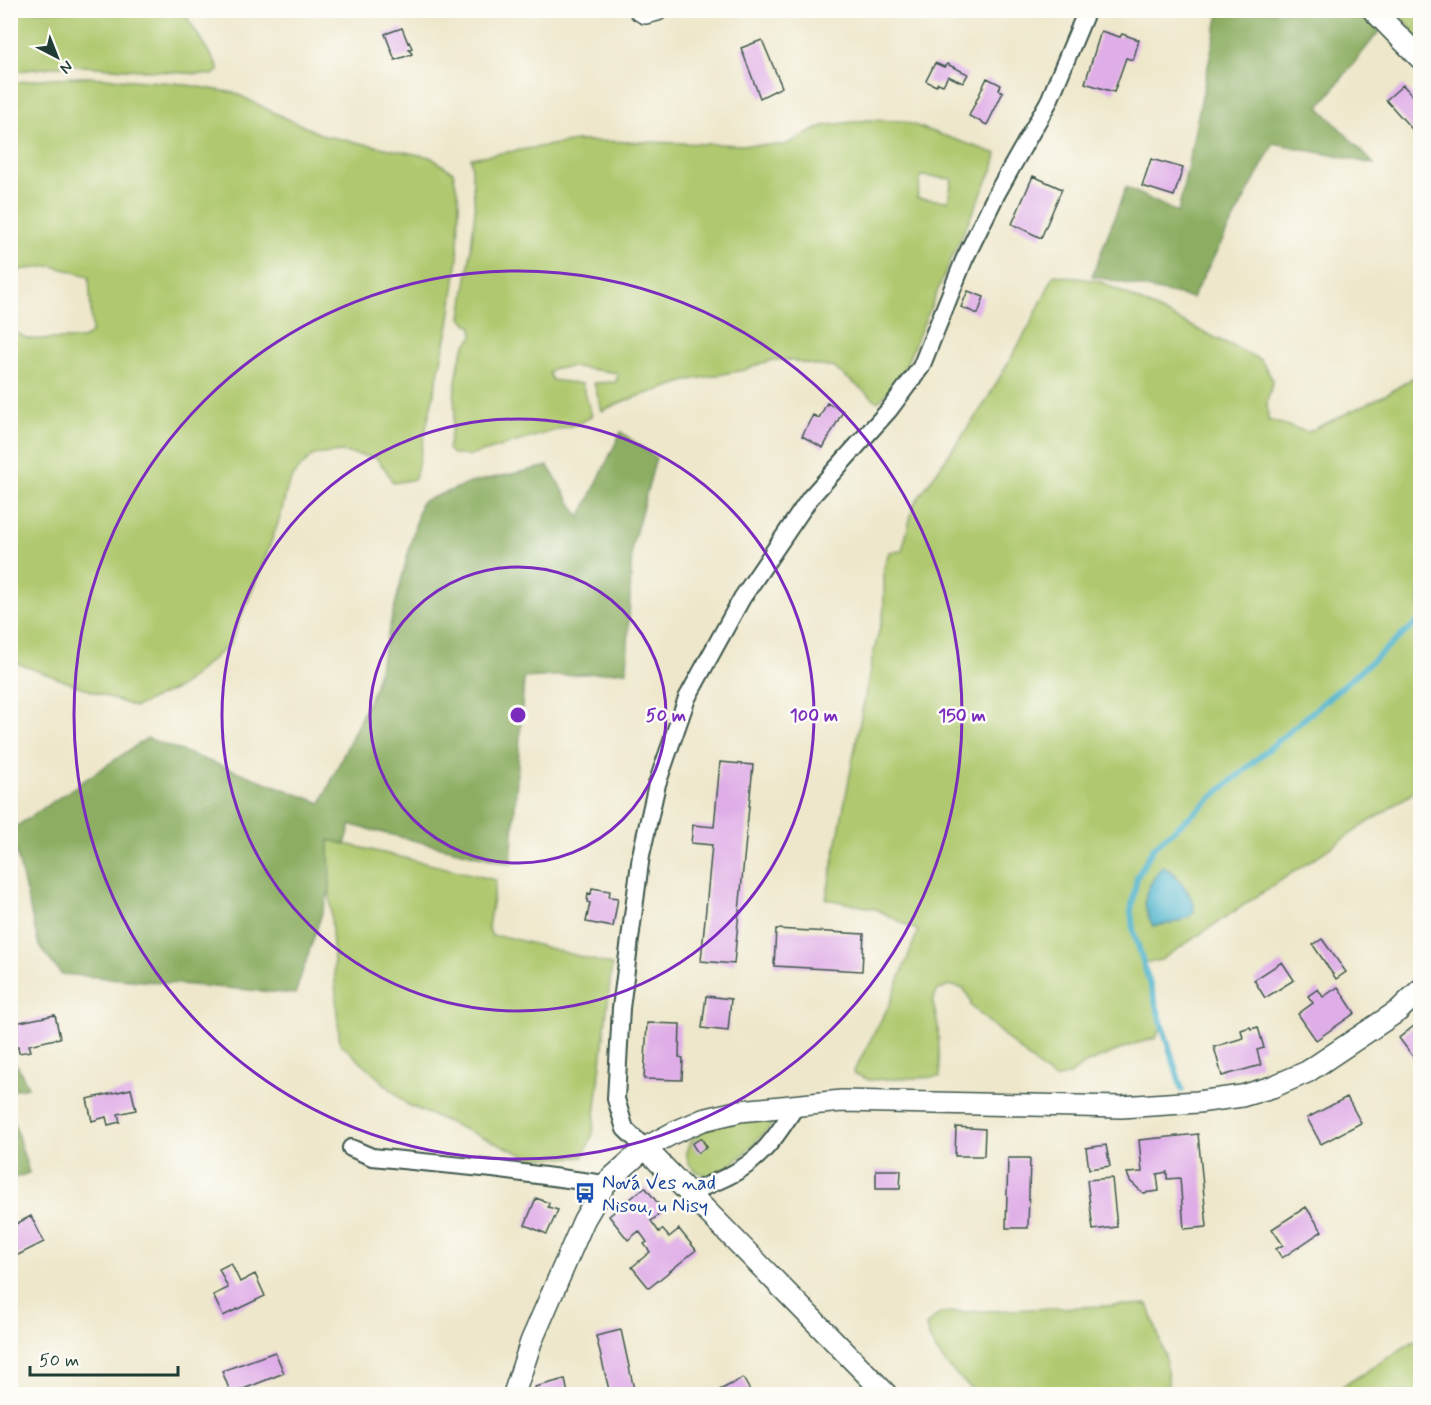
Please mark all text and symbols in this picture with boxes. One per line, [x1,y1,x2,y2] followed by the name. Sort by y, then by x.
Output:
[27,27,87,87] north arrow
[55,56,77,78] text: N
[646,704,686,728] text: 50 m
[790,704,838,728] text: 100 m
[938,704,986,728] text: 150 m
[508,705,528,725] centre of rings
[602,1170,716,1220] place label: Nová Ves nad Nisou, u Nisy
[573,1181,597,1205] bus stop icon: Nová Ves nad Nisou, u Nisy
[30,1339,178,1377] scale bar
[39,1349,79,1373] text: 50 m

